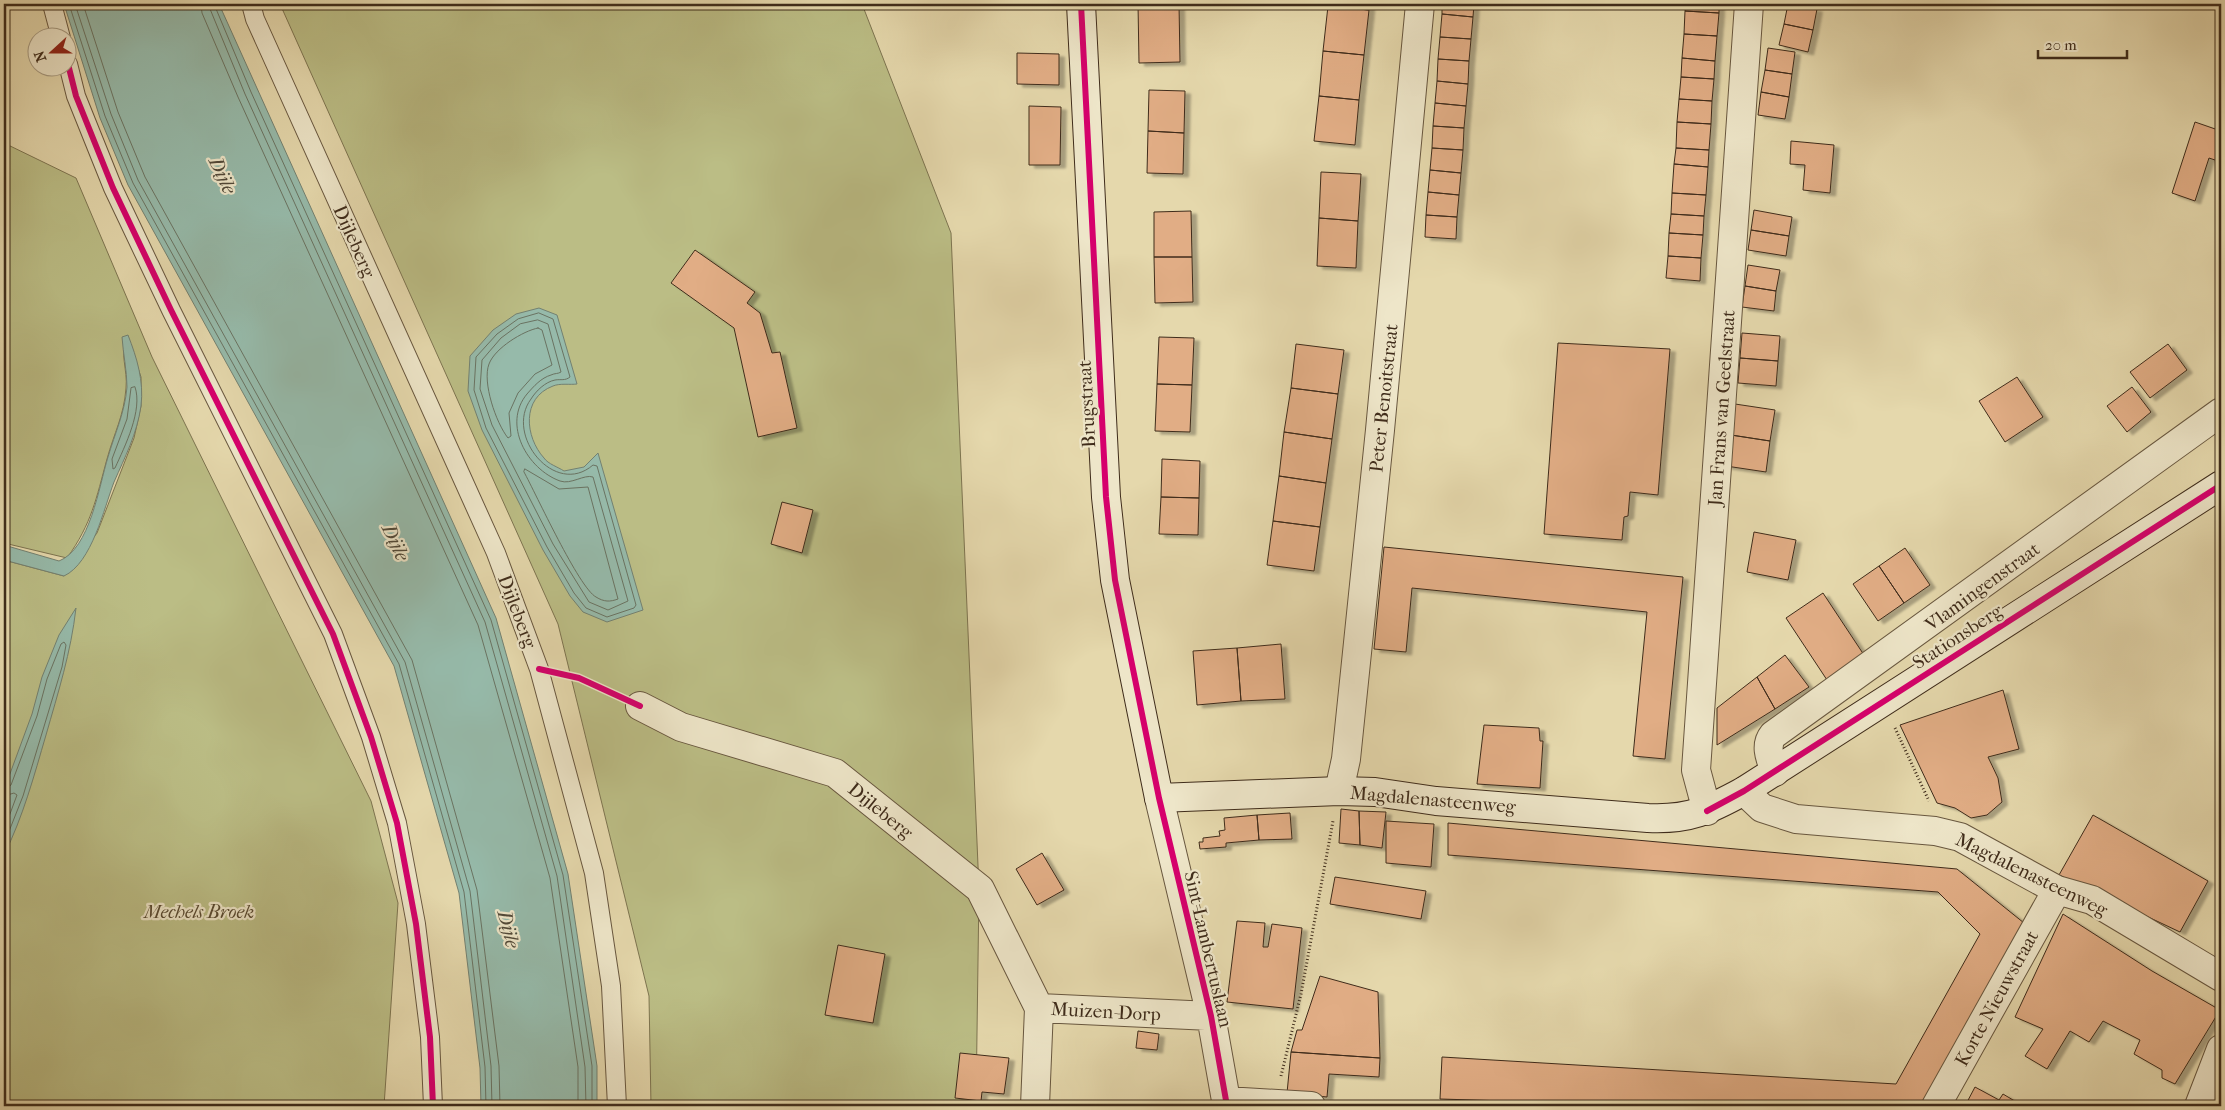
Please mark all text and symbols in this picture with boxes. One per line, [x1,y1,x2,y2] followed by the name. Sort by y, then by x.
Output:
[28,28,78,78] north arrow
[2038,28,2126,60] scale bar
[2045,36,2077,54] text: 20 m
[30,48,50,64] text: N
[203,151,241,198] water label: Dijle
[328,202,380,282] street label: Dijleberg
[1704,309,1740,509] street label: Jan Frans van Geelstraat
[1365,322,1403,474] street label: Peter Benoitstraat
[1074,359,1100,448] street label: Brugstraat
[376,518,414,565] water label: Dijle
[1920,538,2044,636] street label: Vlamingenstraat
[493,572,541,652] street label: Dijleberg
[1908,599,2007,674] street label: Stationsberg
[844,778,918,844] street label: Dijleberg
[1349,782,1517,818] street label: Magdalenasteenweg
[1952,829,2112,922] street label: Magdalenasteenweg
[1179,869,1237,1030] street label: Sint-Lambertuslaan
[142,901,254,923] park label: Mechels Broek
[492,906,525,951] water label: Dijle
[1951,927,2043,1070] street label: Korte Nieuwstraat
[1050,998,1162,1026] street label: Muizen-Dorp

